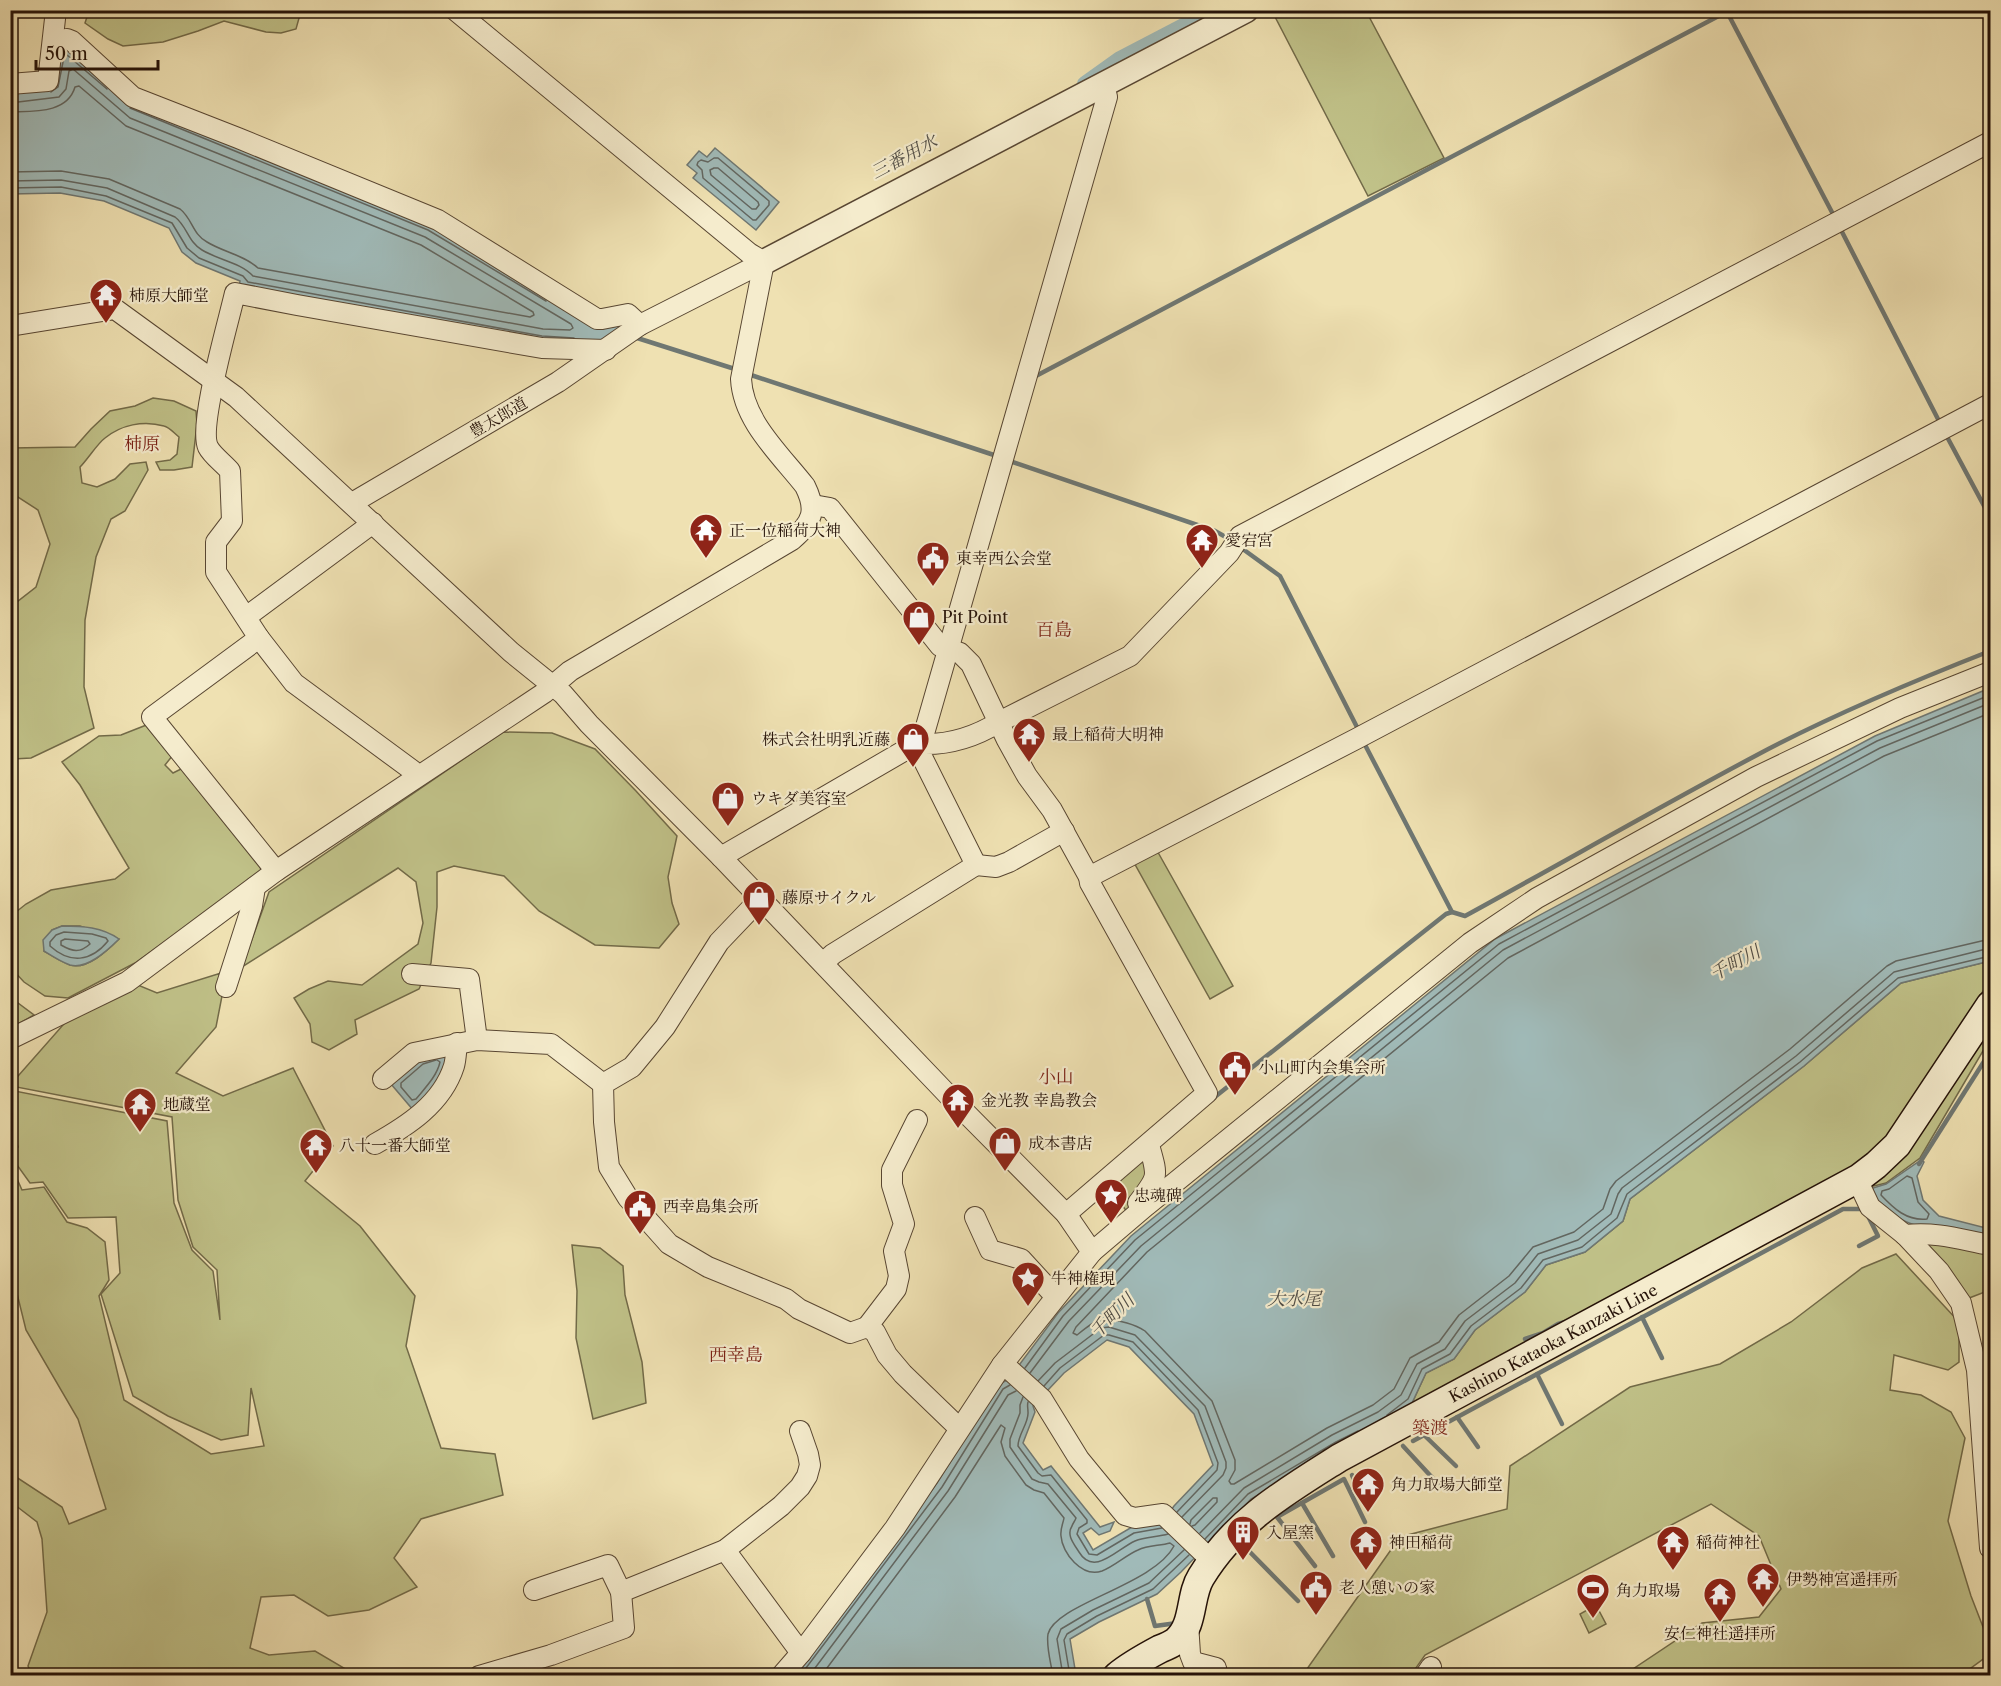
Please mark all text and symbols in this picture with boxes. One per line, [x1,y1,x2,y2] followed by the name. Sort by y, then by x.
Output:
[36,33,158,71] scale bar
[45,43,88,65] text: 50 m
[867,129,943,184] water label: 三番用水
[88,277,124,324] temple icon: 柿原大師堂
[129,285,209,305] place label: 柿原大師堂
[465,392,531,442] street label: 豊太郎道
[124,433,160,455] district label: 柿原
[688,512,724,559] temple icon: 正一位稲荷大神
[729,520,841,540] place label: 正一位稲荷大神
[1184,522,1220,569] temple icon: 愛宕宮
[1225,530,1273,550] place label: 愛宕宮
[915,540,951,587] public building icon: 東幸西公会堂
[956,548,1052,568] place label: 東幸西公会堂
[901,599,937,646] shop icon: Pit Point
[942,607,1008,627] place label: Pit Point
[1036,619,1072,641] district label: 百島
[1011,716,1047,763] temple icon: 最上稲荷大明神
[895,721,931,768] shop icon: 株式会社明乳近藤
[1052,724,1164,744] place label: 最上稲荷大明神
[762,729,890,749] place label: 株式会社明乳近藤
[710,780,746,827] shop icon: ウキダ美容室
[751,788,847,808] place label: ウキダ美容室
[741,879,777,926] shop icon: 藤原サイクル
[782,887,876,907] place label: 藤原サイクル
[1706,940,1766,985] water label: 千町川
[1217,1049,1253,1096] public building icon: 小山町内会集会所
[1258,1057,1386,1077] place label: 小山町内会集会所
[1038,1066,1074,1088] district label: 小山
[940,1082,976,1129] temple icon: 金光教 幸島教会
[122,1086,158,1133] temple icon: 地蔵堂
[981,1090,1097,1110] place label: 金光教 幸島教会
[163,1094,211,1114] place label: 地蔵堂
[987,1125,1023,1172] shop icon: 成本書店
[298,1127,334,1174] temple icon: 八十一番大師堂
[1028,1133,1092,1153] place label: 成本書店
[339,1135,451,1155] place label: 八十一番大師堂
[1093,1177,1129,1224] place icon: 忠魂碑
[1134,1185,1182,1205] place label: 忠魂碑
[622,1188,658,1235] public building icon: 西幸島集会所
[663,1196,759,1216] place label: 西幸島集会所
[1010,1260,1046,1307] place icon: 牛神権現
[1051,1268,1115,1288] place label: 牛神権現
[1445,1279,1661,1407] street label: Kashino Kataoka Kanzaki Line
[1085,1288,1140,1343] water label: 千町川
[1267,1288,1323,1310] water label: 大水尾
[709,1344,763,1366] district label: 西幸島
[1412,1417,1448,1439] district label: 築渡
[1350,1466,1386,1513] temple icon: 角力取場大師堂
[1391,1474,1503,1494] place label: 角力取場大師堂
[1225,1514,1261,1561] building icon: 入屋窯
[1266,1522,1314,1542] place label: 入屋窯
[1348,1524,1384,1571] temple icon: 神田稲荷
[1655,1524,1691,1571] temple icon: 稲荷神社
[1389,1532,1453,1552] place label: 神田稲荷
[1696,1532,1760,1552] place label: 稲荷神社
[1745,1561,1781,1608] temple icon: 伊勢神宮遥拝所
[1298,1569,1334,1616] public building icon: 老人憩いの家
[1786,1569,1898,1589] place label: 伊勢神宮遥拝所
[1575,1572,1611,1619] sports icon: 角力取場
[1702,1576,1738,1623] temple icon: 安仁神社遥拝所
[1339,1577,1435,1597] place label: 老人憩いの家
[1616,1580,1680,1600] place label: 角力取場
[1664,1623,1776,1643] place label: 安仁神社遥拝所

